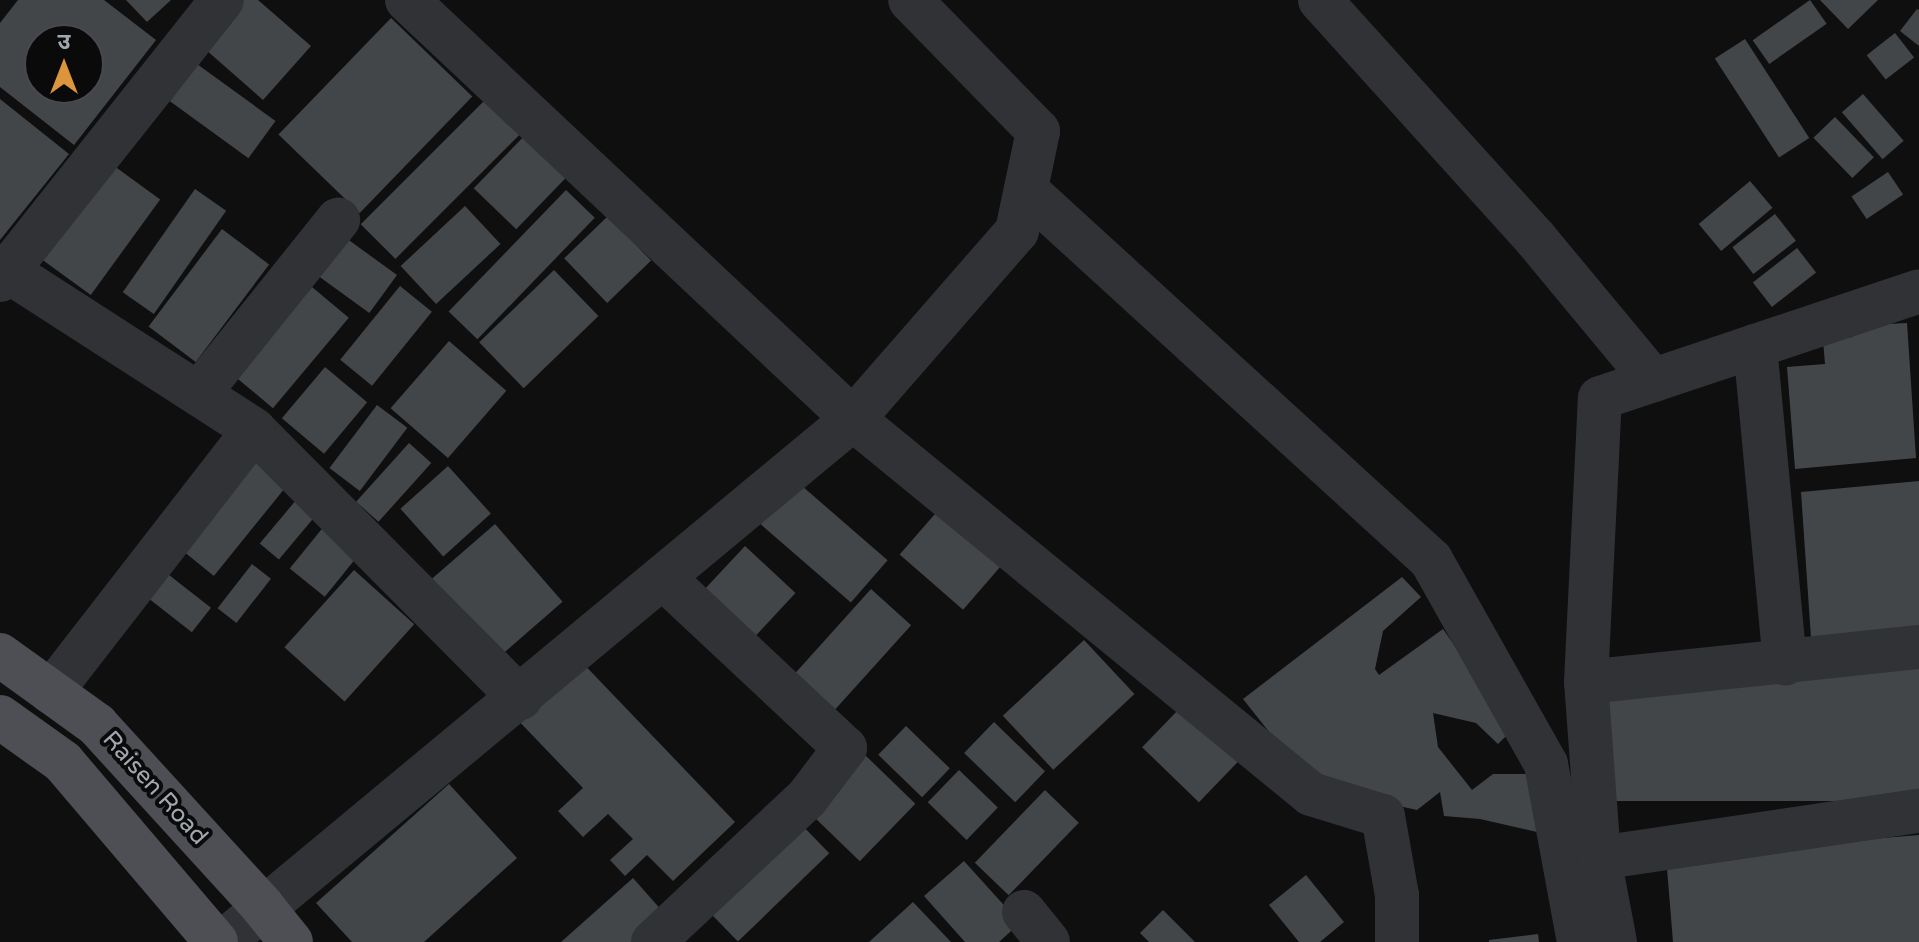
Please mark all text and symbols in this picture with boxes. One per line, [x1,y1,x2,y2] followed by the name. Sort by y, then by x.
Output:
[24,24,104,104] north arrow
[58,29,70,55] text: उ
[97,725,213,851] street label: Raisen Road

